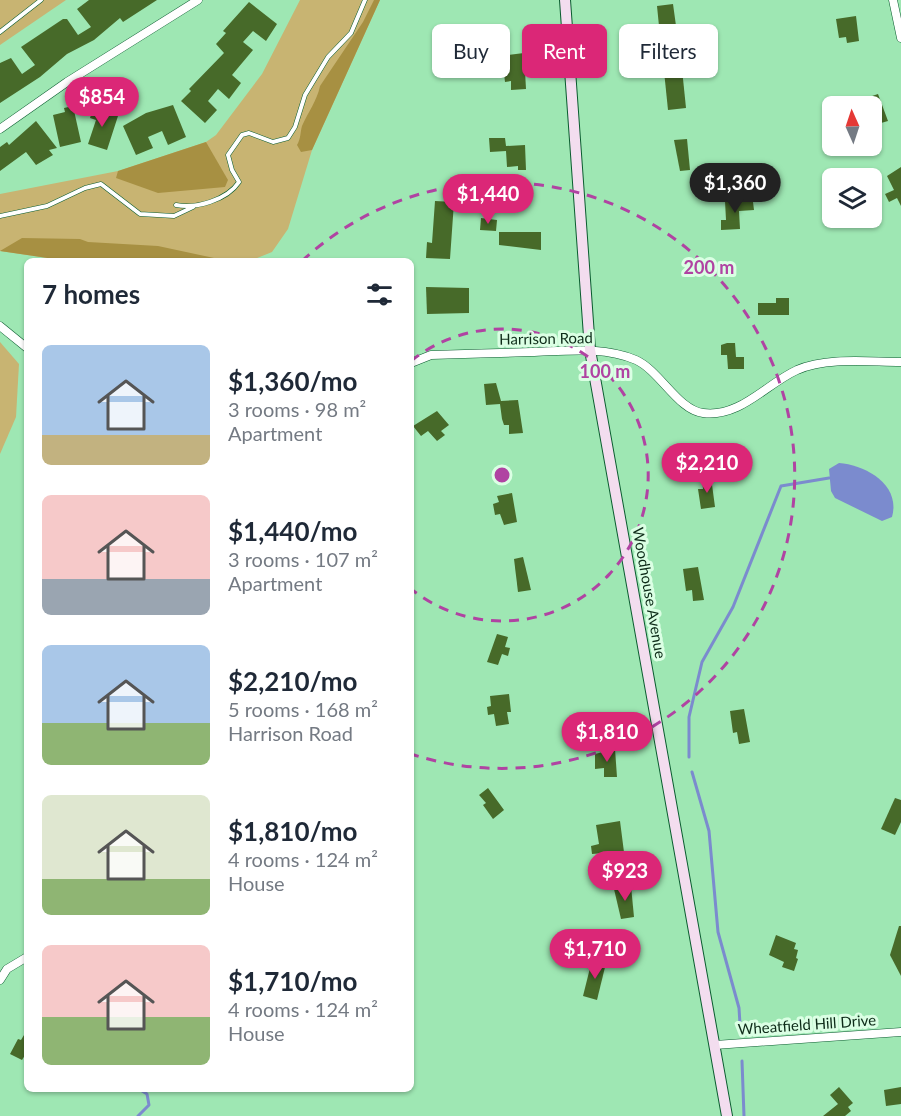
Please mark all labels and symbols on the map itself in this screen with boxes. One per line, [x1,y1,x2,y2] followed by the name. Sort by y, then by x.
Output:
[66,77,138,128] pin: $854
[822,96,882,156] north arrow
[686,163,784,214] pin: $1,360
[439,174,537,225] pin: $1,440
[684,256,734,278] text: 200 m
[499,328,593,348] street label: Harrison Road
[580,360,630,382] text: 100 m
[658,443,756,494] pin: $2,210
[492,465,512,485] centre of rings
[630,526,670,660] street label: Woodhouse Avenue
[558,712,656,763] pin: $1,810
[589,851,661,902] pin: $923
[546,929,644,980] pin: $1,710
[737,1010,877,1038] street label: Wheatfield Hill Drive

